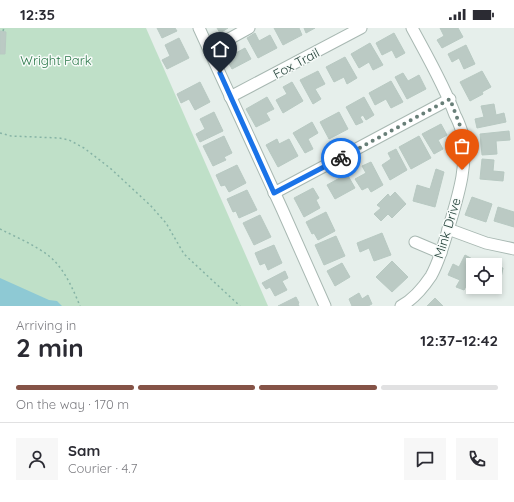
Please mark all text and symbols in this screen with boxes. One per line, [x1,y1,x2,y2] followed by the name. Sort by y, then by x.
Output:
[20,5,55,24] text: 12:35
[203,32,237,73] pin
[209,38,231,60] icon: home
[270,44,322,82] street label: Fox Trail
[20,52,92,68] park label: Wright Park
[445,129,479,170] pin
[451,135,473,157] icon: bag
[321,138,361,178] courier
[330,147,352,169] icon: bike
[430,196,464,260] street label: Mink Drive
[466,258,502,294] map controls
[466,258,502,294] button: locate
[16,317,76,333] text: Arriving in
[16,331,84,364] text: 2 min
[420,331,498,350] text: 12:37–12:42
[16,396,129,412] text: On the way · 170 m
[16,438,58,480] button: person
[404,438,446,480] button: chat
[456,438,498,480] button: phone
[68,441,100,460] text: Sam
[68,460,137,476] text: Courier · 4.7

